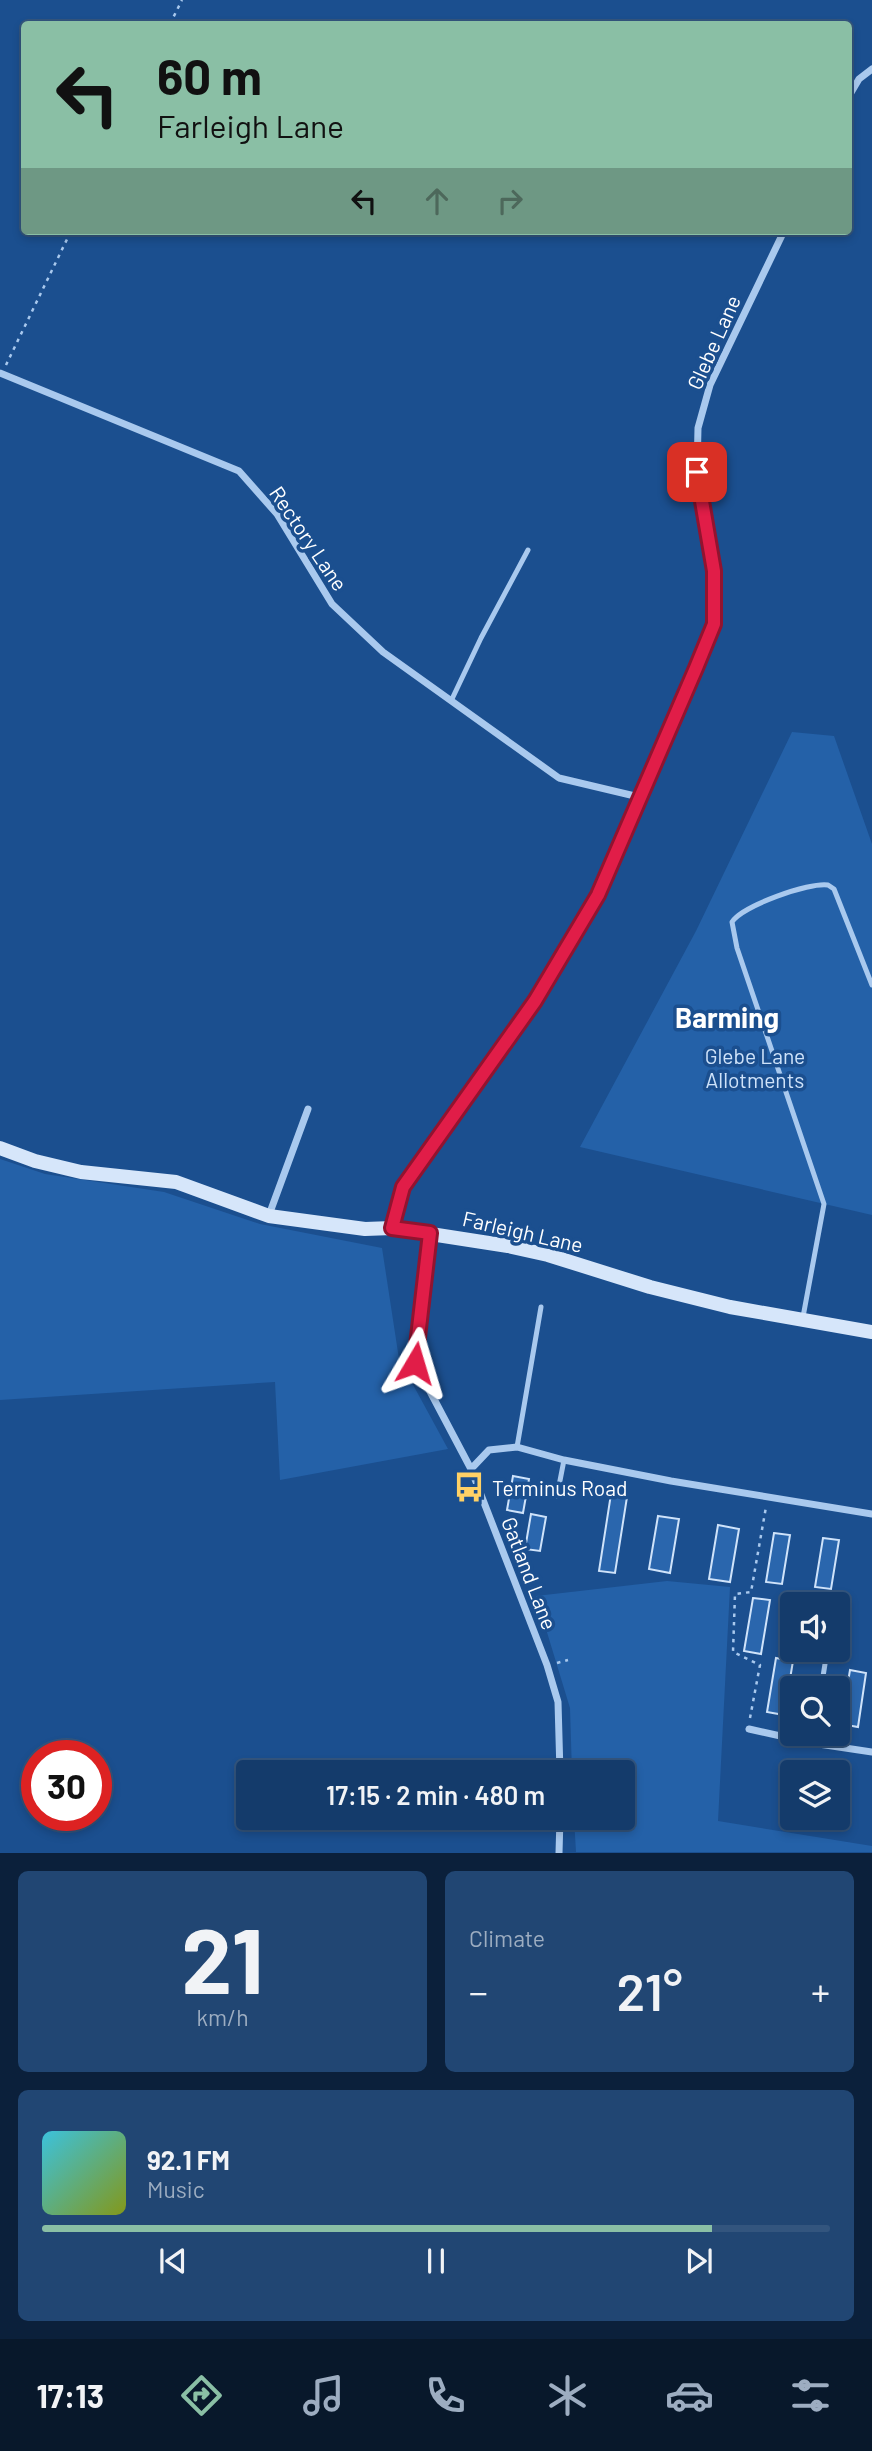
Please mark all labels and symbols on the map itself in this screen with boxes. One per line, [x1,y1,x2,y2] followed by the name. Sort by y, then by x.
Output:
[681,291,745,393] street label: Glebe Lane
[667,442,727,502] pin
[265,481,353,595] street label: Rectory Lane
[675,1000,779,1034] district label: Barming
[705,1043,805,1092] park label: Glebe Lane Allotments
[460,1205,586,1257] street label: Farleigh Lane
[378,1326,452,1400] position arrow
[452,1470,486,1504] bus stop icon: Terminus Road
[492,1475,627,1500] place label: Terminus Road
[497,1513,563,1633] street label: Gatland Lane
[21,1740,112,1831] speed limit sign: 30

